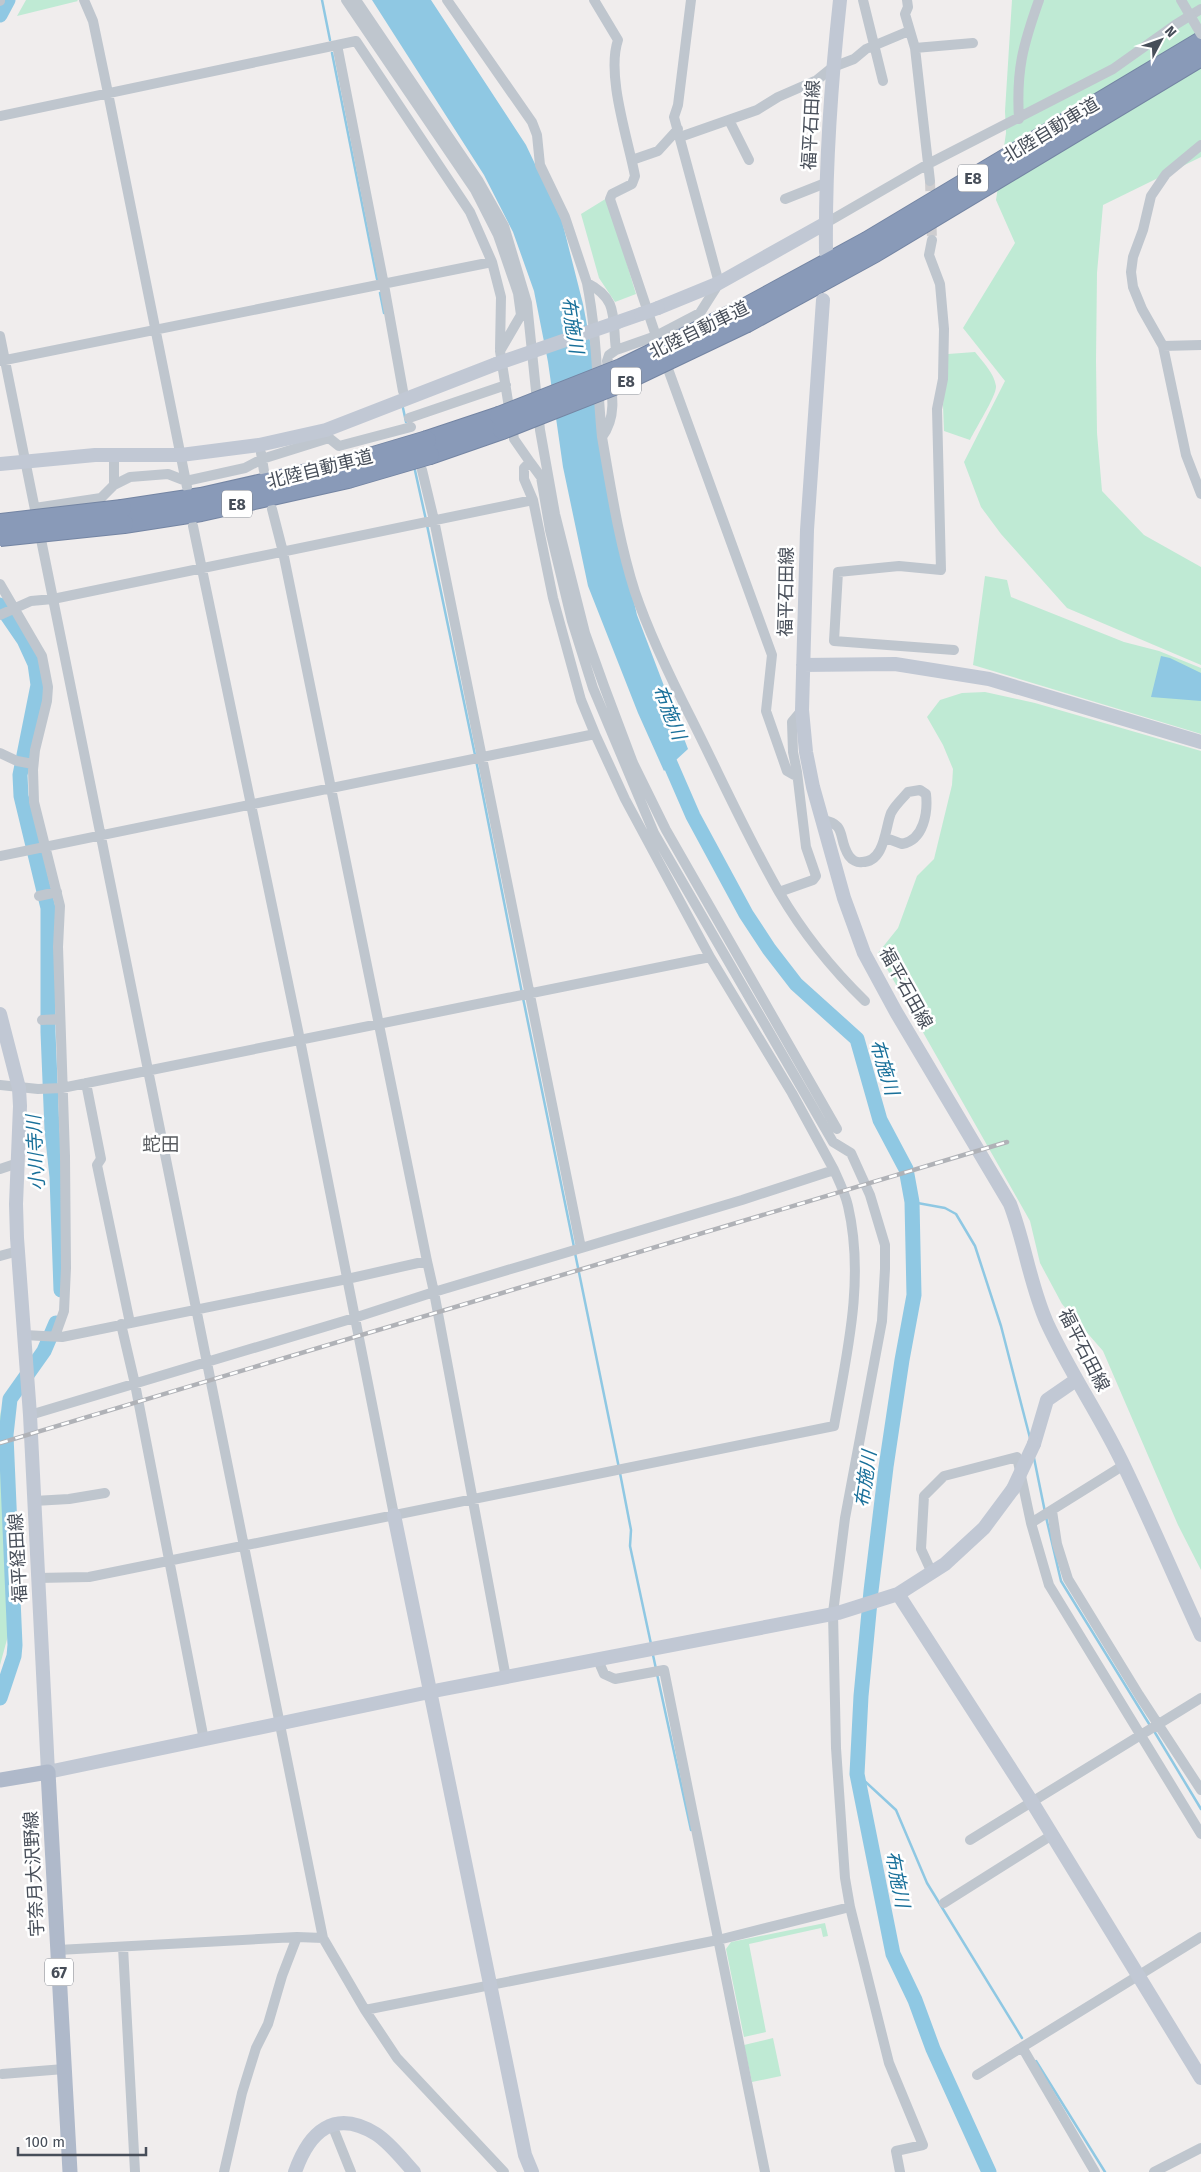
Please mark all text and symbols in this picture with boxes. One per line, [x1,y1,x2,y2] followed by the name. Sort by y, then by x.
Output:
[1136,15,1186,65] north arrow
[1161,23,1180,41] text: N
[798,79,824,171] street label: 福平石田線
[999,93,1103,167] street label: 北陸自動車道
[958,164,988,192] road number: E8
[557,295,589,357] water label: 布施川
[646,296,752,364] street label: 北陸自動車道
[611,368,641,394] road number: E8
[265,445,375,493] street label: 北陸自動車道
[222,490,252,518] road number: E8
[774,547,798,637] street label: 福平石田線
[648,681,692,745] water label: 布施川
[875,943,937,1033] street label: 福平石田線
[865,1037,904,1100] water label: 布施川
[22,1112,49,1192] water label: 小川寺川
[142,1133,180,1156] district label: 蛇田
[1054,1305,1114,1395] street label: 福平石田線
[850,1447,881,1509] water label: 布施川
[5,1512,31,1604] street label: 福平経田線
[20,1811,48,1937] street label: 宇奈月大沢野線
[881,1849,915,1911] water label: 布施川
[45,1958,73,1985] road number: 67
[18,2124,145,2156] scale bar
[25,2133,65,2151] text: 100 m

